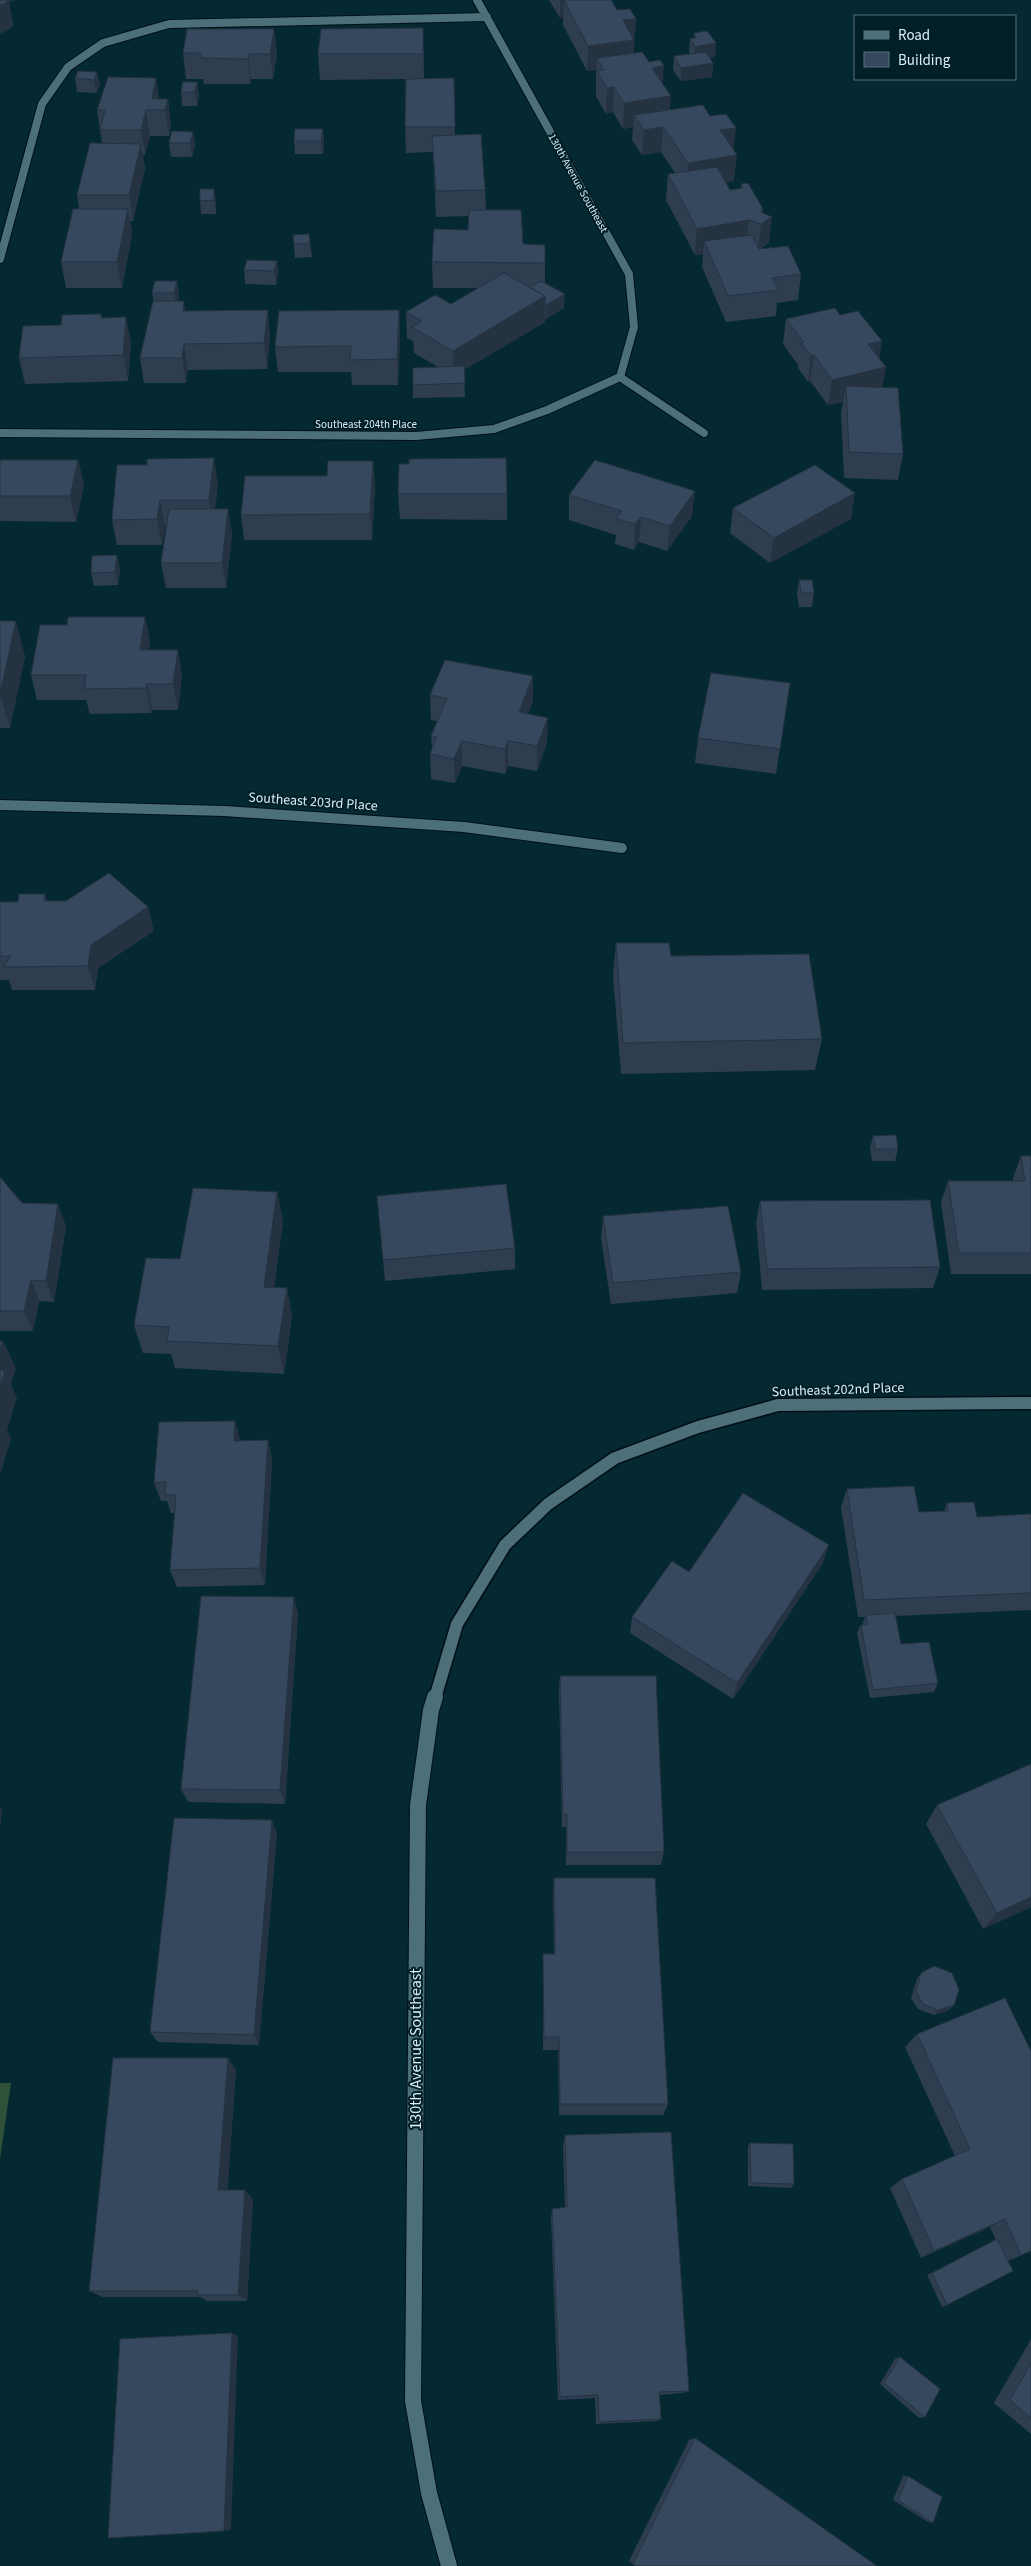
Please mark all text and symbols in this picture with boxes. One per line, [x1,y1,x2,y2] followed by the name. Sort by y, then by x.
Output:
[854,15,1016,80] legend
[898,25,930,46] text: Road
[898,50,951,71] text: Building
[545,131,612,235] street label: 130th Avenue Southeast
[315,417,417,432] street label: Southeast 204th Place
[248,788,378,817] street label: Southeast 203rd Place
[771,1378,905,1402] street label: Southeast 202nd Place
[405,1968,427,2130] street label: 130th Avenue Southeast

